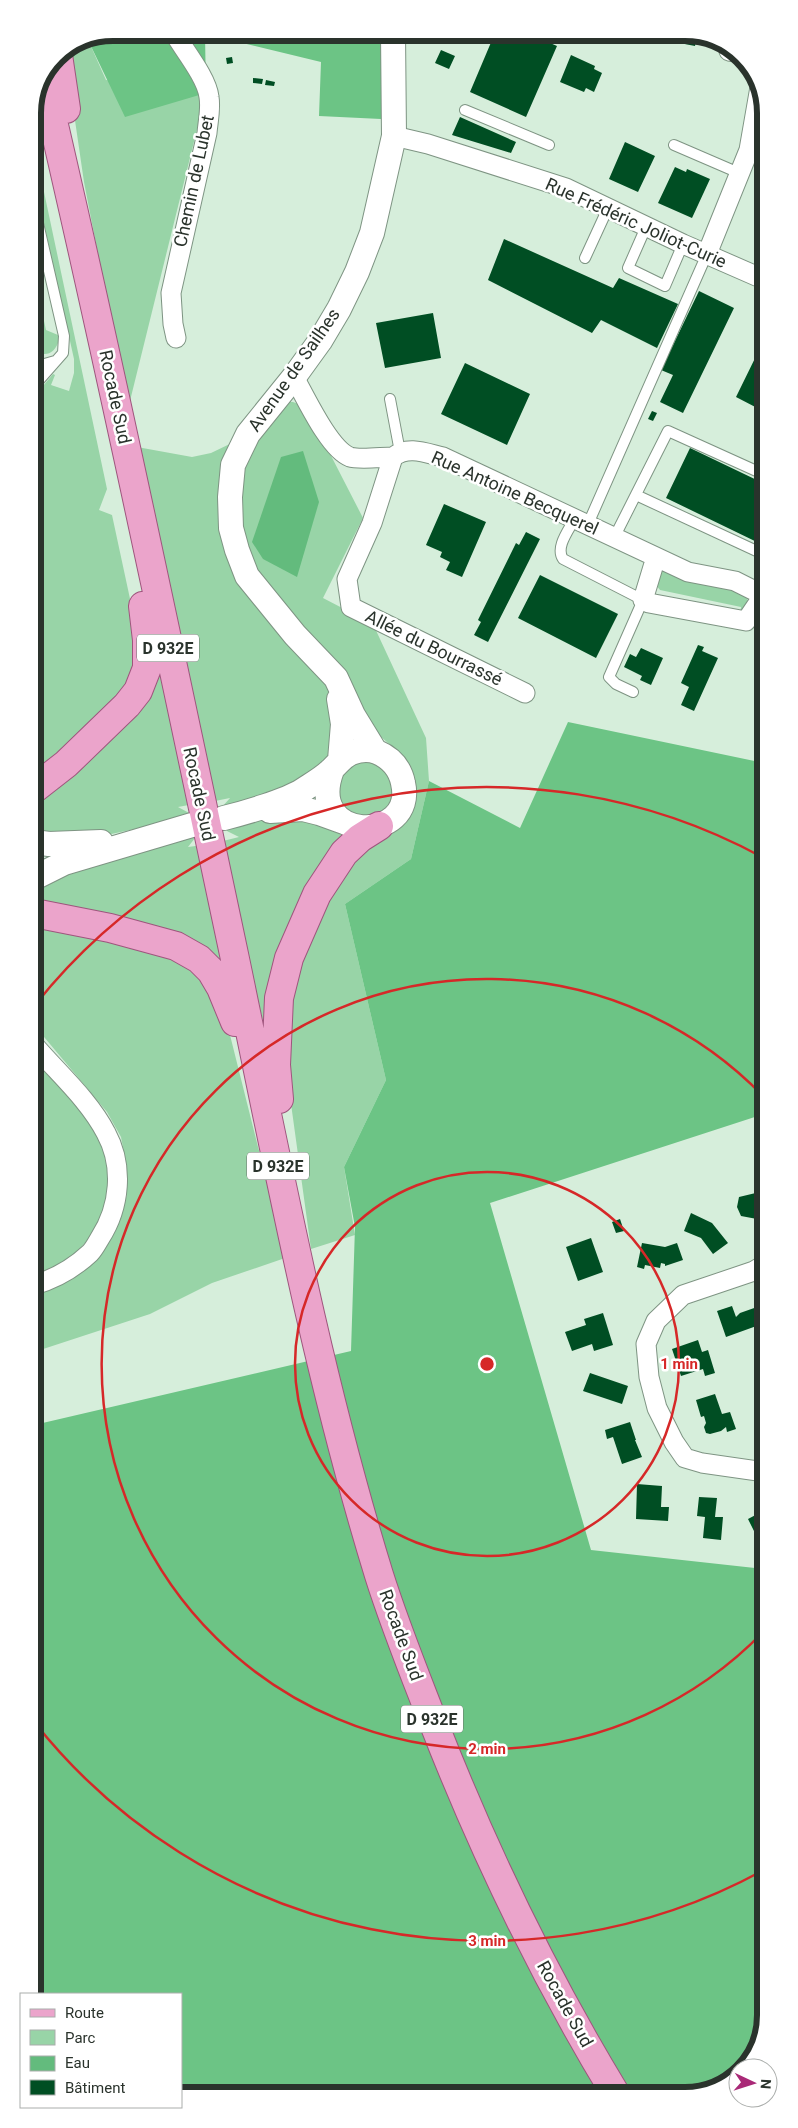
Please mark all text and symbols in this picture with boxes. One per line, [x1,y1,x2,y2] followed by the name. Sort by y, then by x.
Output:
[169,113,218,249] street label: Chemin de Lubet
[542,173,730,272] street label: Rue Frédéric Joliot-Curie
[243,304,344,435] street label: Avenue de Sailhes
[95,348,136,446] street label: Rocade Sud
[428,446,602,539] street label: Rue Antoine Becquerel
[362,605,506,690] street label: Allée du Bourrassé
[137,634,199,661] road number: D 932E
[179,745,220,843] street label: Rocade Sud
[247,1152,309,1180] road number: D 932E
[478,1355,496,1373] centre of rings
[660,1355,698,1373] text: 1 min
[375,1586,428,1683] street label: Rocade Sud
[401,1706,463,1732] road number: D 932E
[468,1740,506,1758] text: 2 min
[468,1932,506,1950] text: 3 min
[533,1957,598,2051] street label: Rocade Sud
[20,1993,182,2108] legend
[65,2004,104,2022] text: Route
[65,2029,95,2047] text: Parc
[65,2054,90,2072] text: Eau
[728,2058,778,2108] north arrow
[758,2078,774,2089] text: N
[65,2079,125,2097] text: Bâtiment

